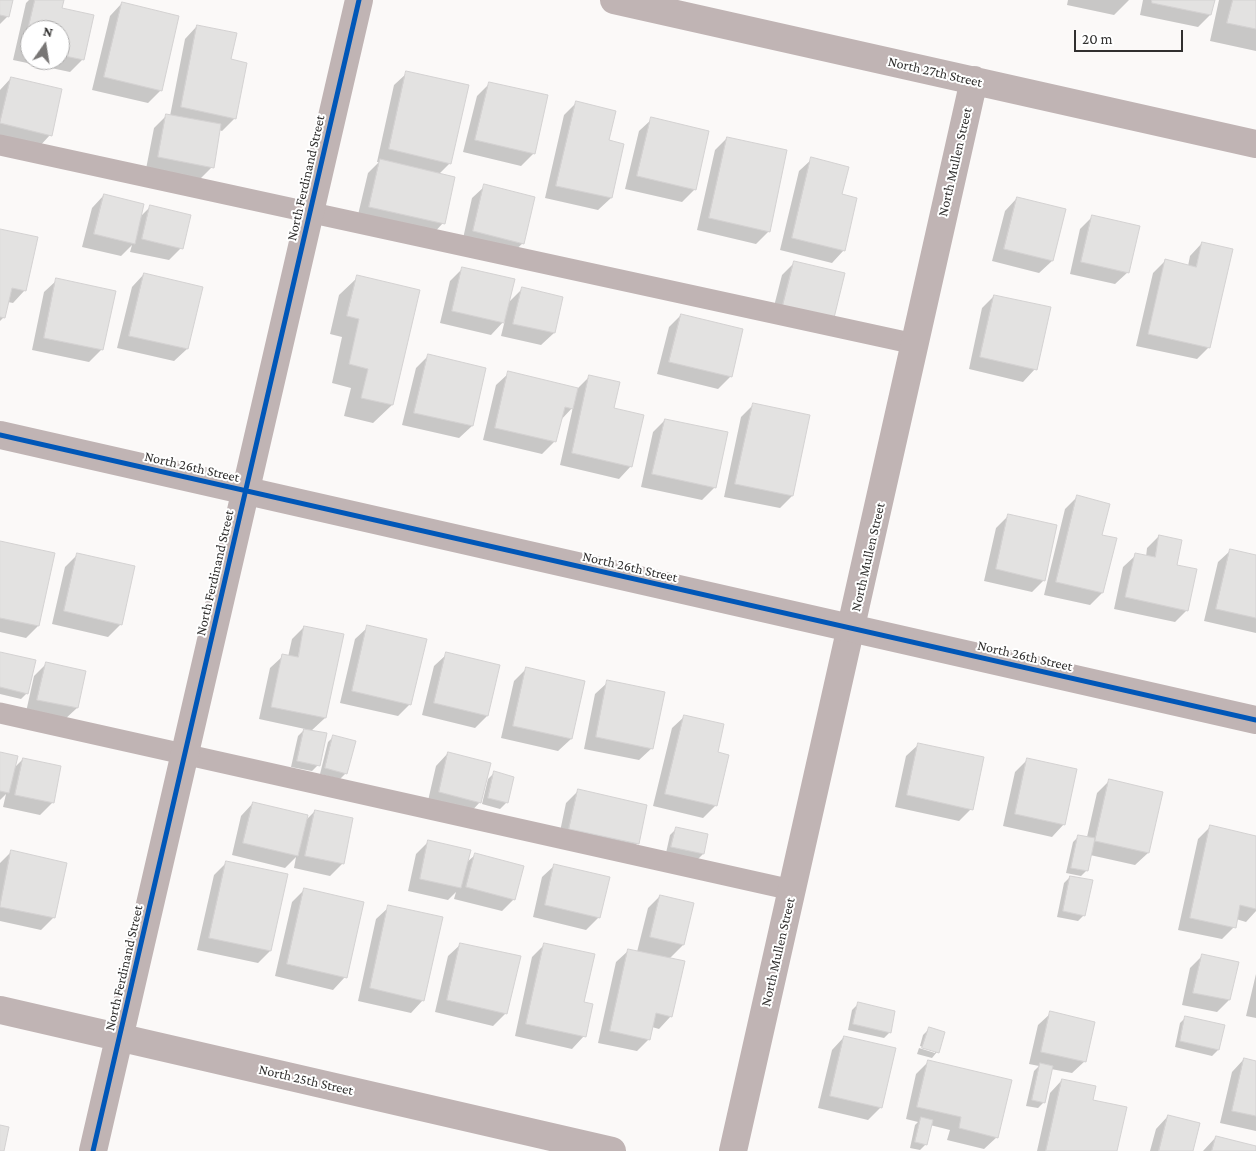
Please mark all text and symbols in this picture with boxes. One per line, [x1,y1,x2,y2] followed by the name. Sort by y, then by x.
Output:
[20,20,70,70] north arrow
[1076,20,1185,52] scale bar
[42,22,55,40] text: N
[1082,31,1113,47] text: 20 m
[886,53,984,91] street label: North 27th Street
[934,106,976,218] street label: North Mullen Street
[283,113,329,243] street label: North Ferdinand Street
[143,448,241,486] street label: North 26th Street
[847,501,889,613] street label: North Mullen Street
[192,508,238,638] street label: North Ferdinand Street
[581,548,679,586] street label: North 26th Street
[976,637,1074,675] street label: North 26th Street
[757,896,799,1008] street label: North Mullen Street
[101,903,147,1033] street label: North Ferdinand Street
[257,1061,355,1099] street label: North 25th Street

